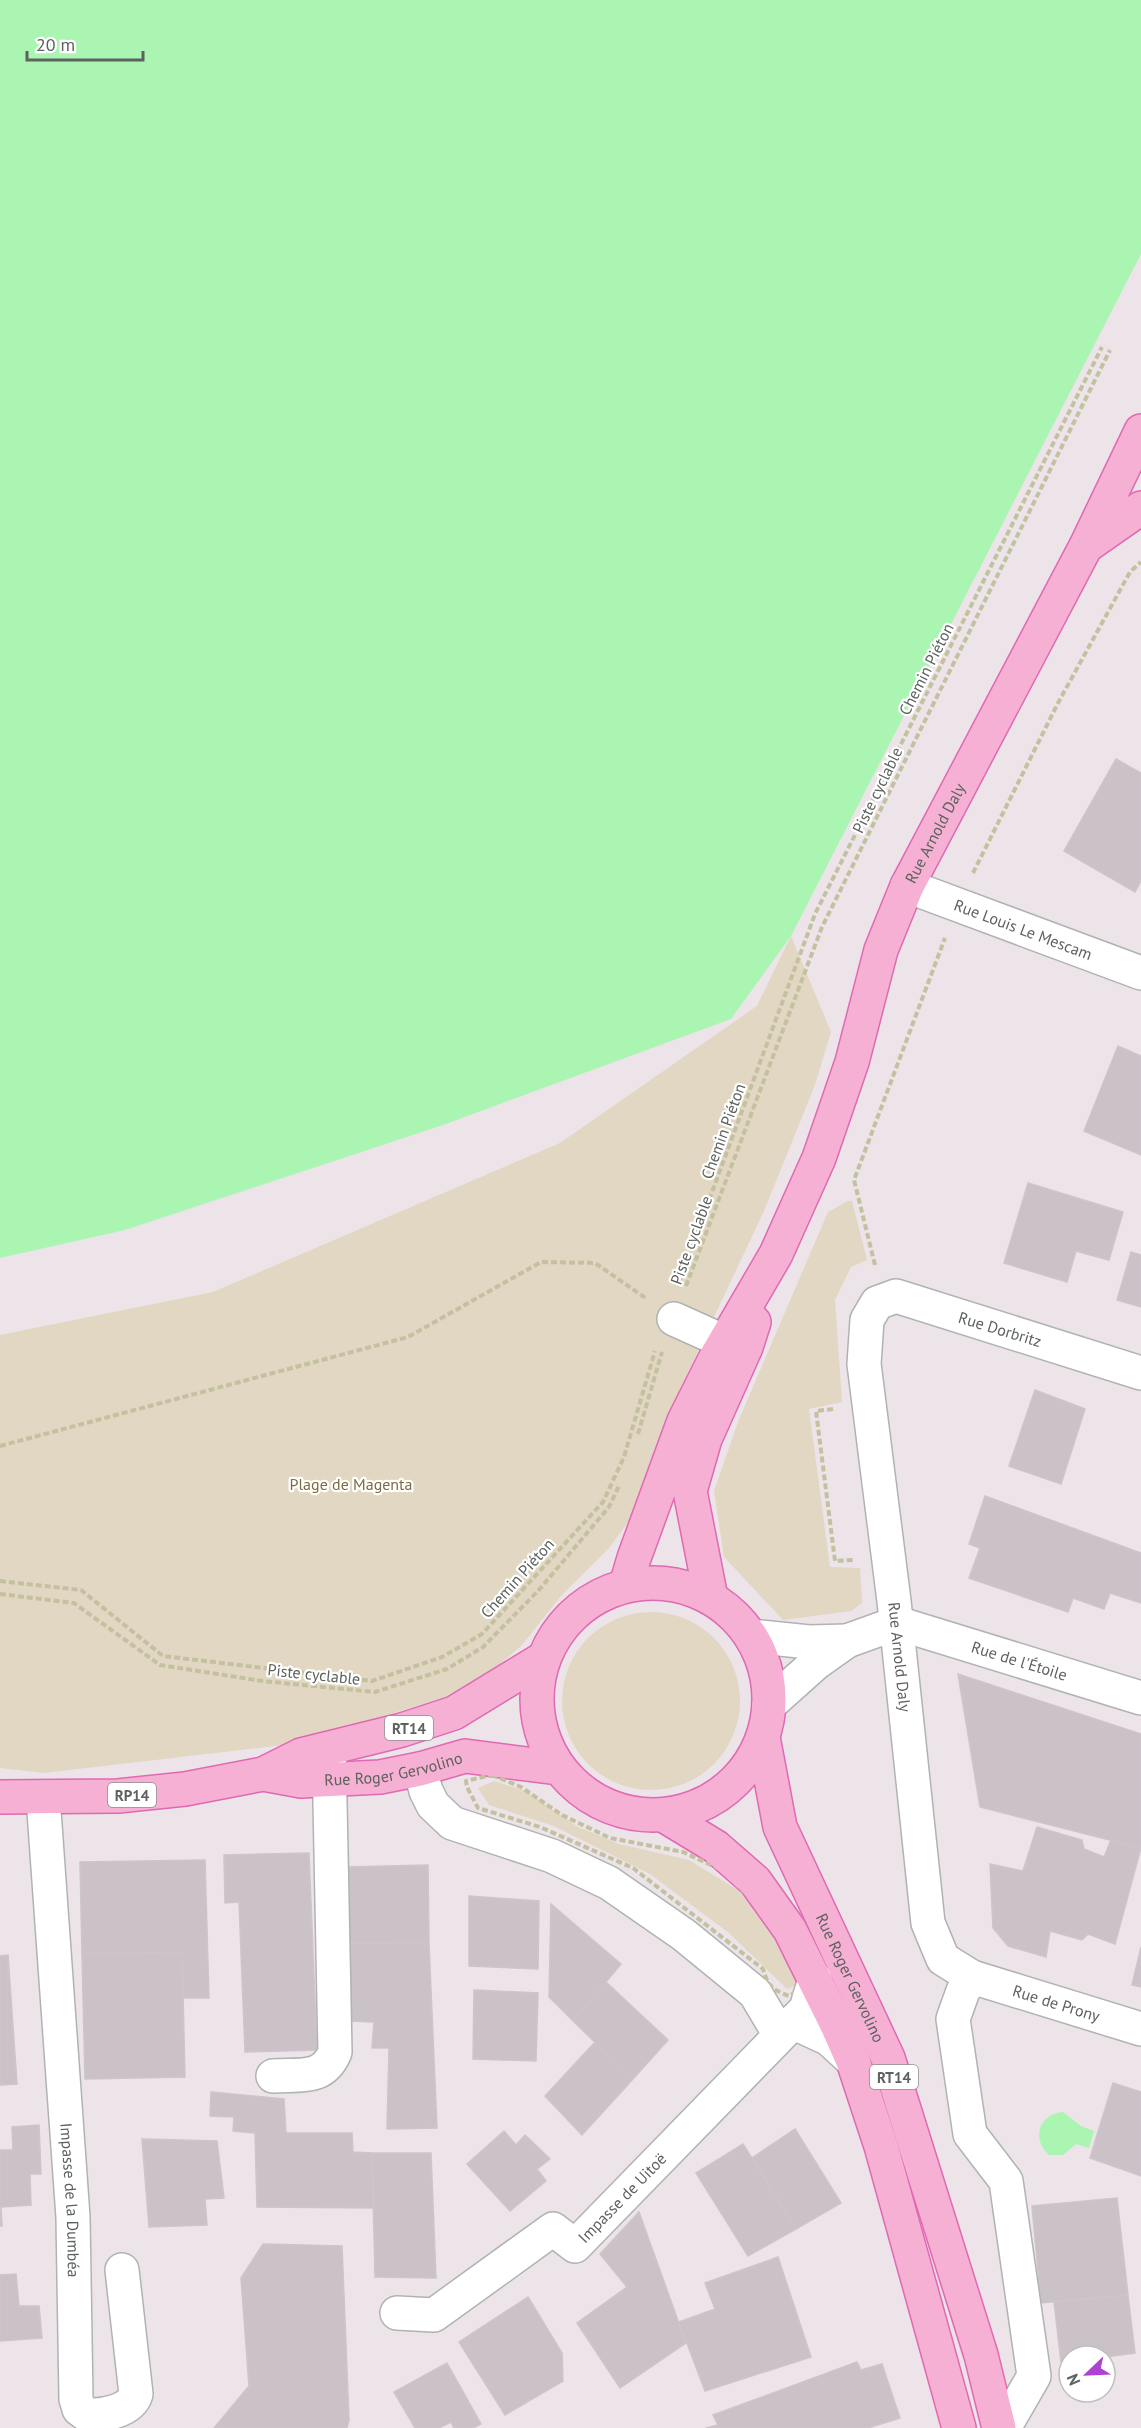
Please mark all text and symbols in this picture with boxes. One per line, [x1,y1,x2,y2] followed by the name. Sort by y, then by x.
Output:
[27,24,142,62] scale bar
[36,33,75,56] text: 20 m
[894,620,958,718] street label: Chemin Piéton
[848,744,906,836] street label: Piste cyclable
[900,779,970,887] street label: Rue Arnold Daly
[951,894,1095,964] street label: Rue Louis Le Mescam
[696,1080,750,1182] street label: Chemin Piéton
[666,1193,716,1287] street label: Piste cyclable
[956,1307,1044,1351] street label: Rue Dorbritz
[290,1474,412,1494] park label: Plage de Magenta
[476,1534,558,1622] street label: Chemin Piéton
[884,1601,916,1713] street label: Rue Arnold Daly
[969,1636,1070,1685] street label: Rue de l'Étoile
[267,1659,361,1689] street label: Piste cyclable
[385,1716,433,1740] road number: RT14
[324,1747,465,1790] street label: Rue Roger Gervolino
[108,1783,156,1807] road number: RP14
[812,1910,889,2045] street label: Rue Roger Gervolino
[1010,1980,1103,2026] street label: Rue de Prony
[870,2065,918,2089] road number: RT14
[56,2122,84,2278] street label: Impasse de la Dumbéa
[574,2149,670,2247] street label: Impasse de Uitoë
[1057,2344,1117,2404] north arrow
[1062,2371,1084,2389] text: N

